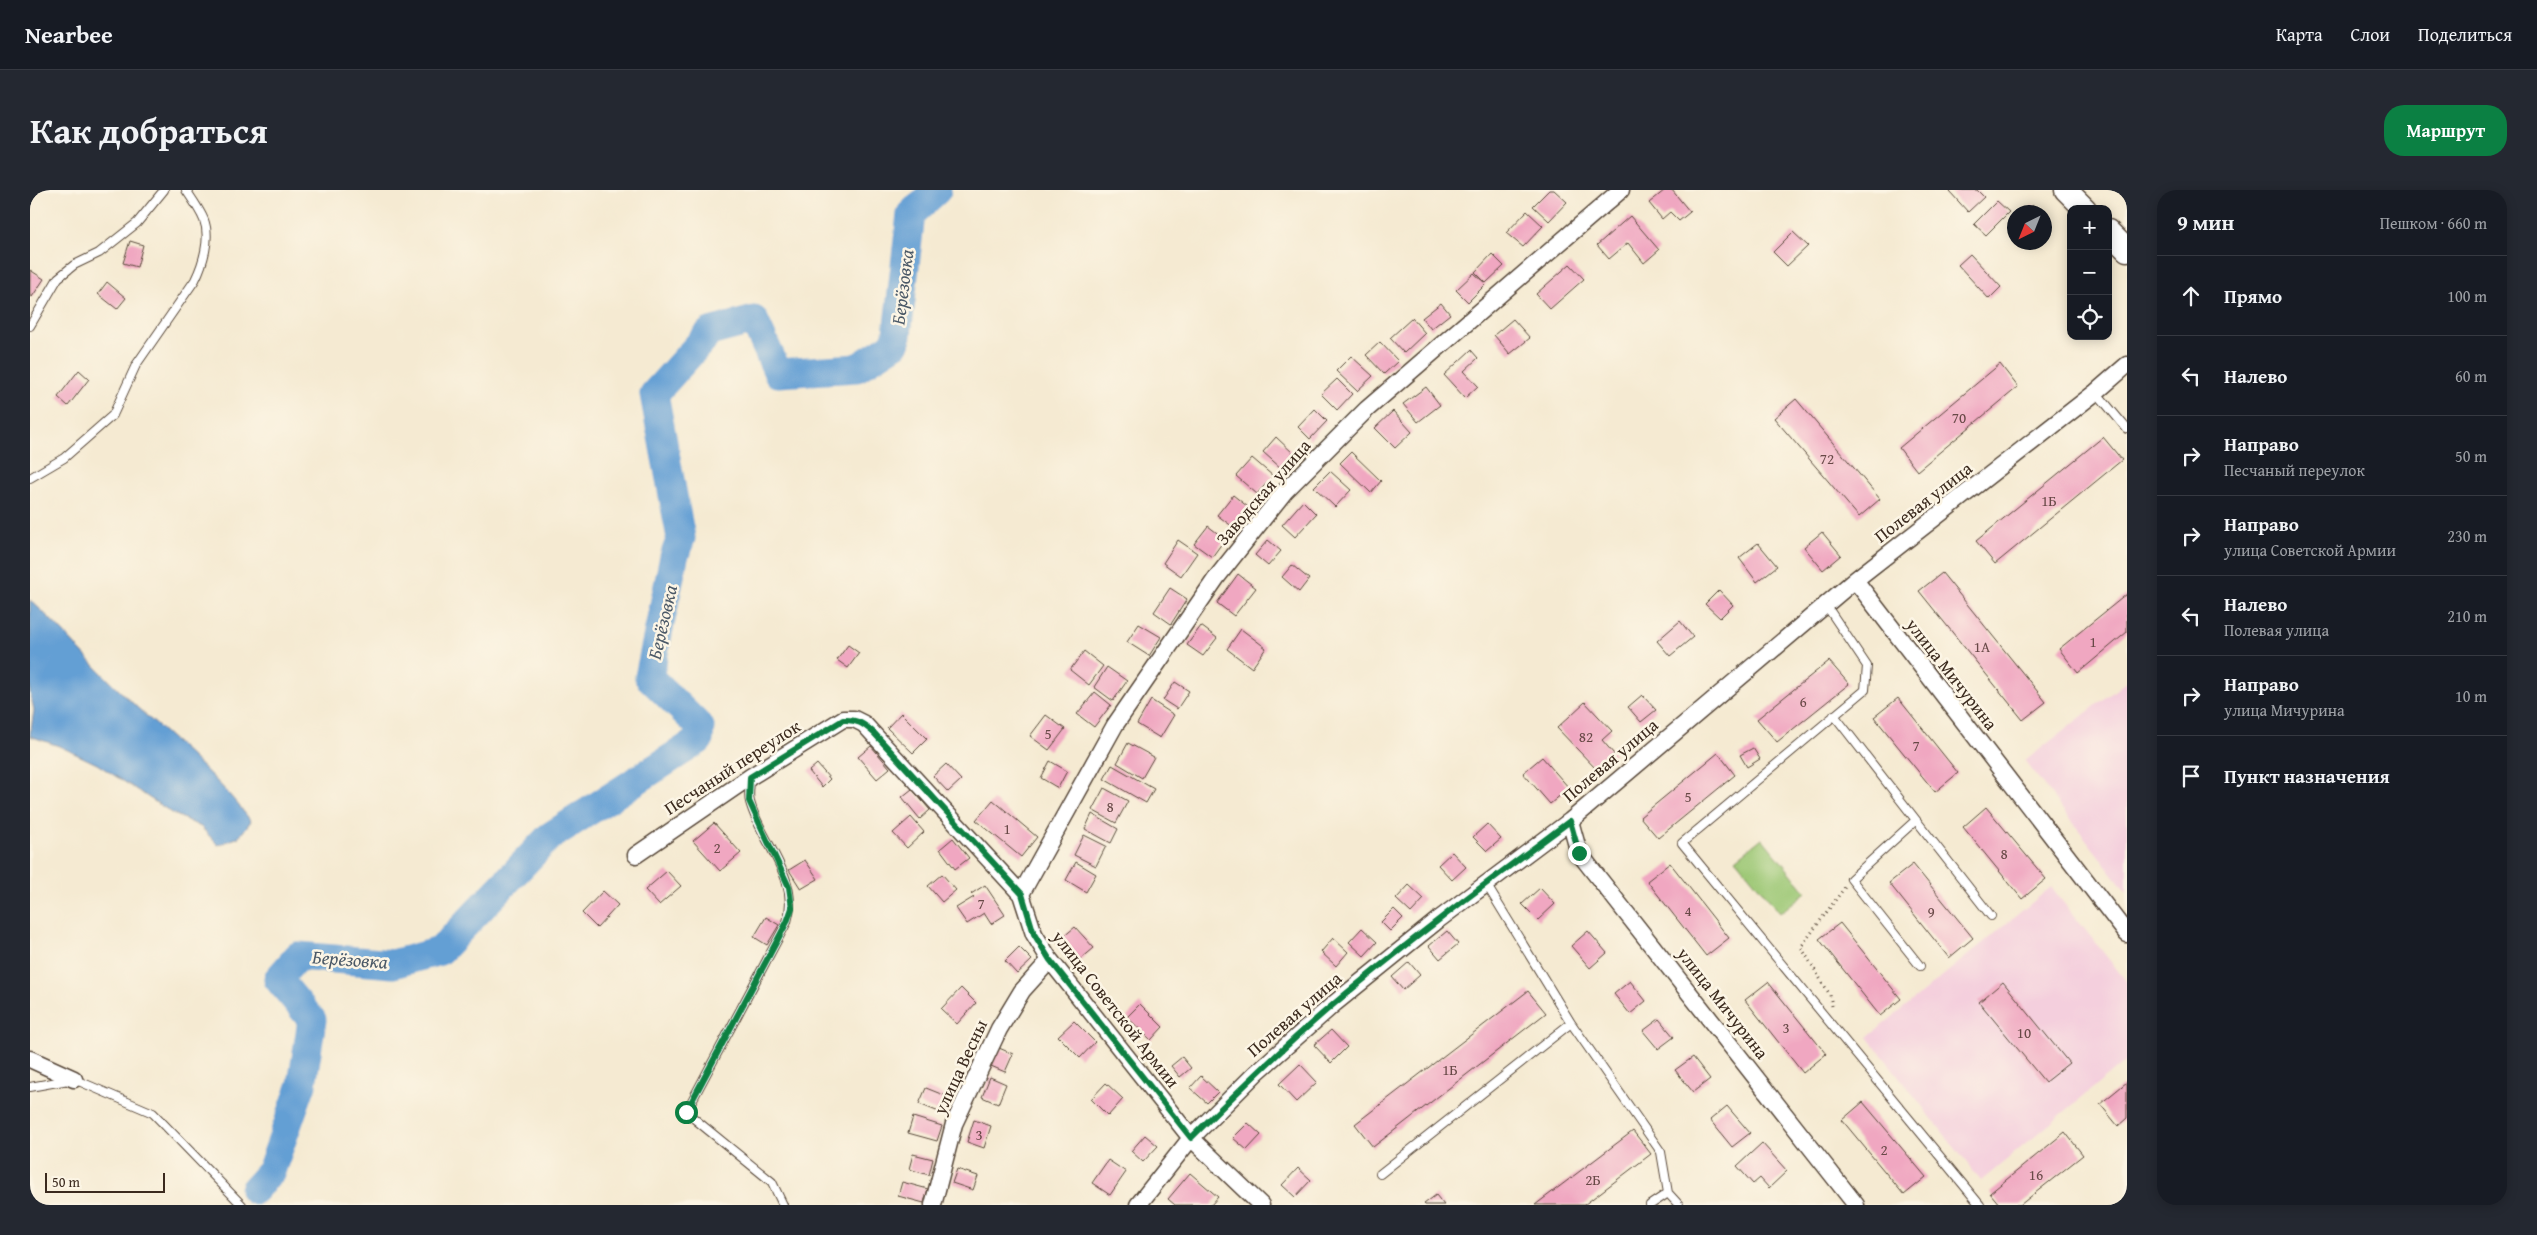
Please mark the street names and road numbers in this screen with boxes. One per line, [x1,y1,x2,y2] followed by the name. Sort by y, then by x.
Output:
[1209,433,1317,551] street label: Заводская улица
[1868,455,1978,549] street label: Полевая улица
[1899,611,2005,736] street label: улица Мичурина
[1556,711,1664,808] street label: Полевая улица
[658,712,806,821] street label: Песчаный переулок
[1045,924,1186,1094] street label: улица Советской Армии
[1670,940,1776,1065] street label: улица Мичурина
[1241,965,1348,1063] street label: Полевая улица
[926,1015,994,1120] street label: улица Весны

